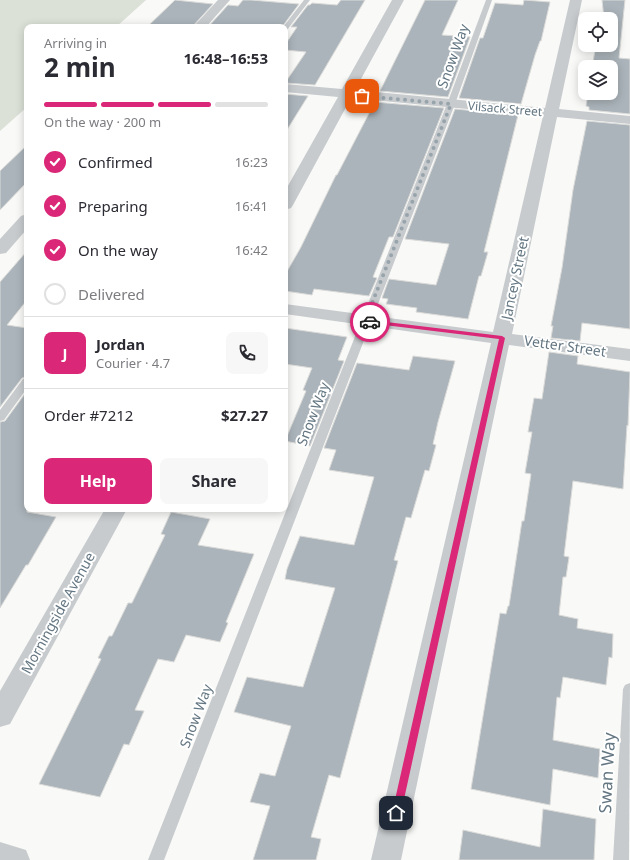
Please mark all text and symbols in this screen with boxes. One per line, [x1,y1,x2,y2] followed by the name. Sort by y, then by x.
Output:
[578,12,618,100] map controls
[578,12,618,52] button: locate
[432,20,473,91] street label: Snow Way
[44,34,107,52] text: Arriving in
[183,48,268,68] text: 16:48–16:53
[44,49,116,85] text: 2 min
[578,60,618,100] button: layers
[345,79,379,113] pin
[351,85,373,107] icon: bag
[467,97,544,120] street label: Vilsack Street
[44,113,161,131] text: On the way · 200 m
[44,151,66,173] icon: check
[78,152,153,172] text: Confirmed
[235,153,268,171] text: 16:23
[44,195,66,217] icon: check
[78,196,148,216] text: Preparing
[235,197,268,215] text: 16:41
[496,235,533,323] street label: Jancey Street
[44,239,66,261] icon: check
[78,240,158,260] text: On the way
[235,241,268,259] text: 16:42
[78,284,145,304] text: Delivered
[350,302,390,342] courier
[359,311,381,333] icon: car
[523,330,607,361] street label: Vetter Street
[226,332,268,374] button: phone
[96,334,145,354] text: Jordan
[63,343,67,363] text: J
[96,354,170,372] text: Courier · 4.7
[292,378,334,448] street label: Snow Way
[44,405,133,425] text: Order #7212
[221,405,268,425] text: $27.27
[44,458,152,504] button: Help
[160,458,268,504] button: Share
[16,549,99,677] street label: Morningside Avenue
[175,680,217,750] street label: Snow Way
[593,732,620,814] street label: Swan Way
[379,796,413,830] pin
[385,802,407,824] icon: home

